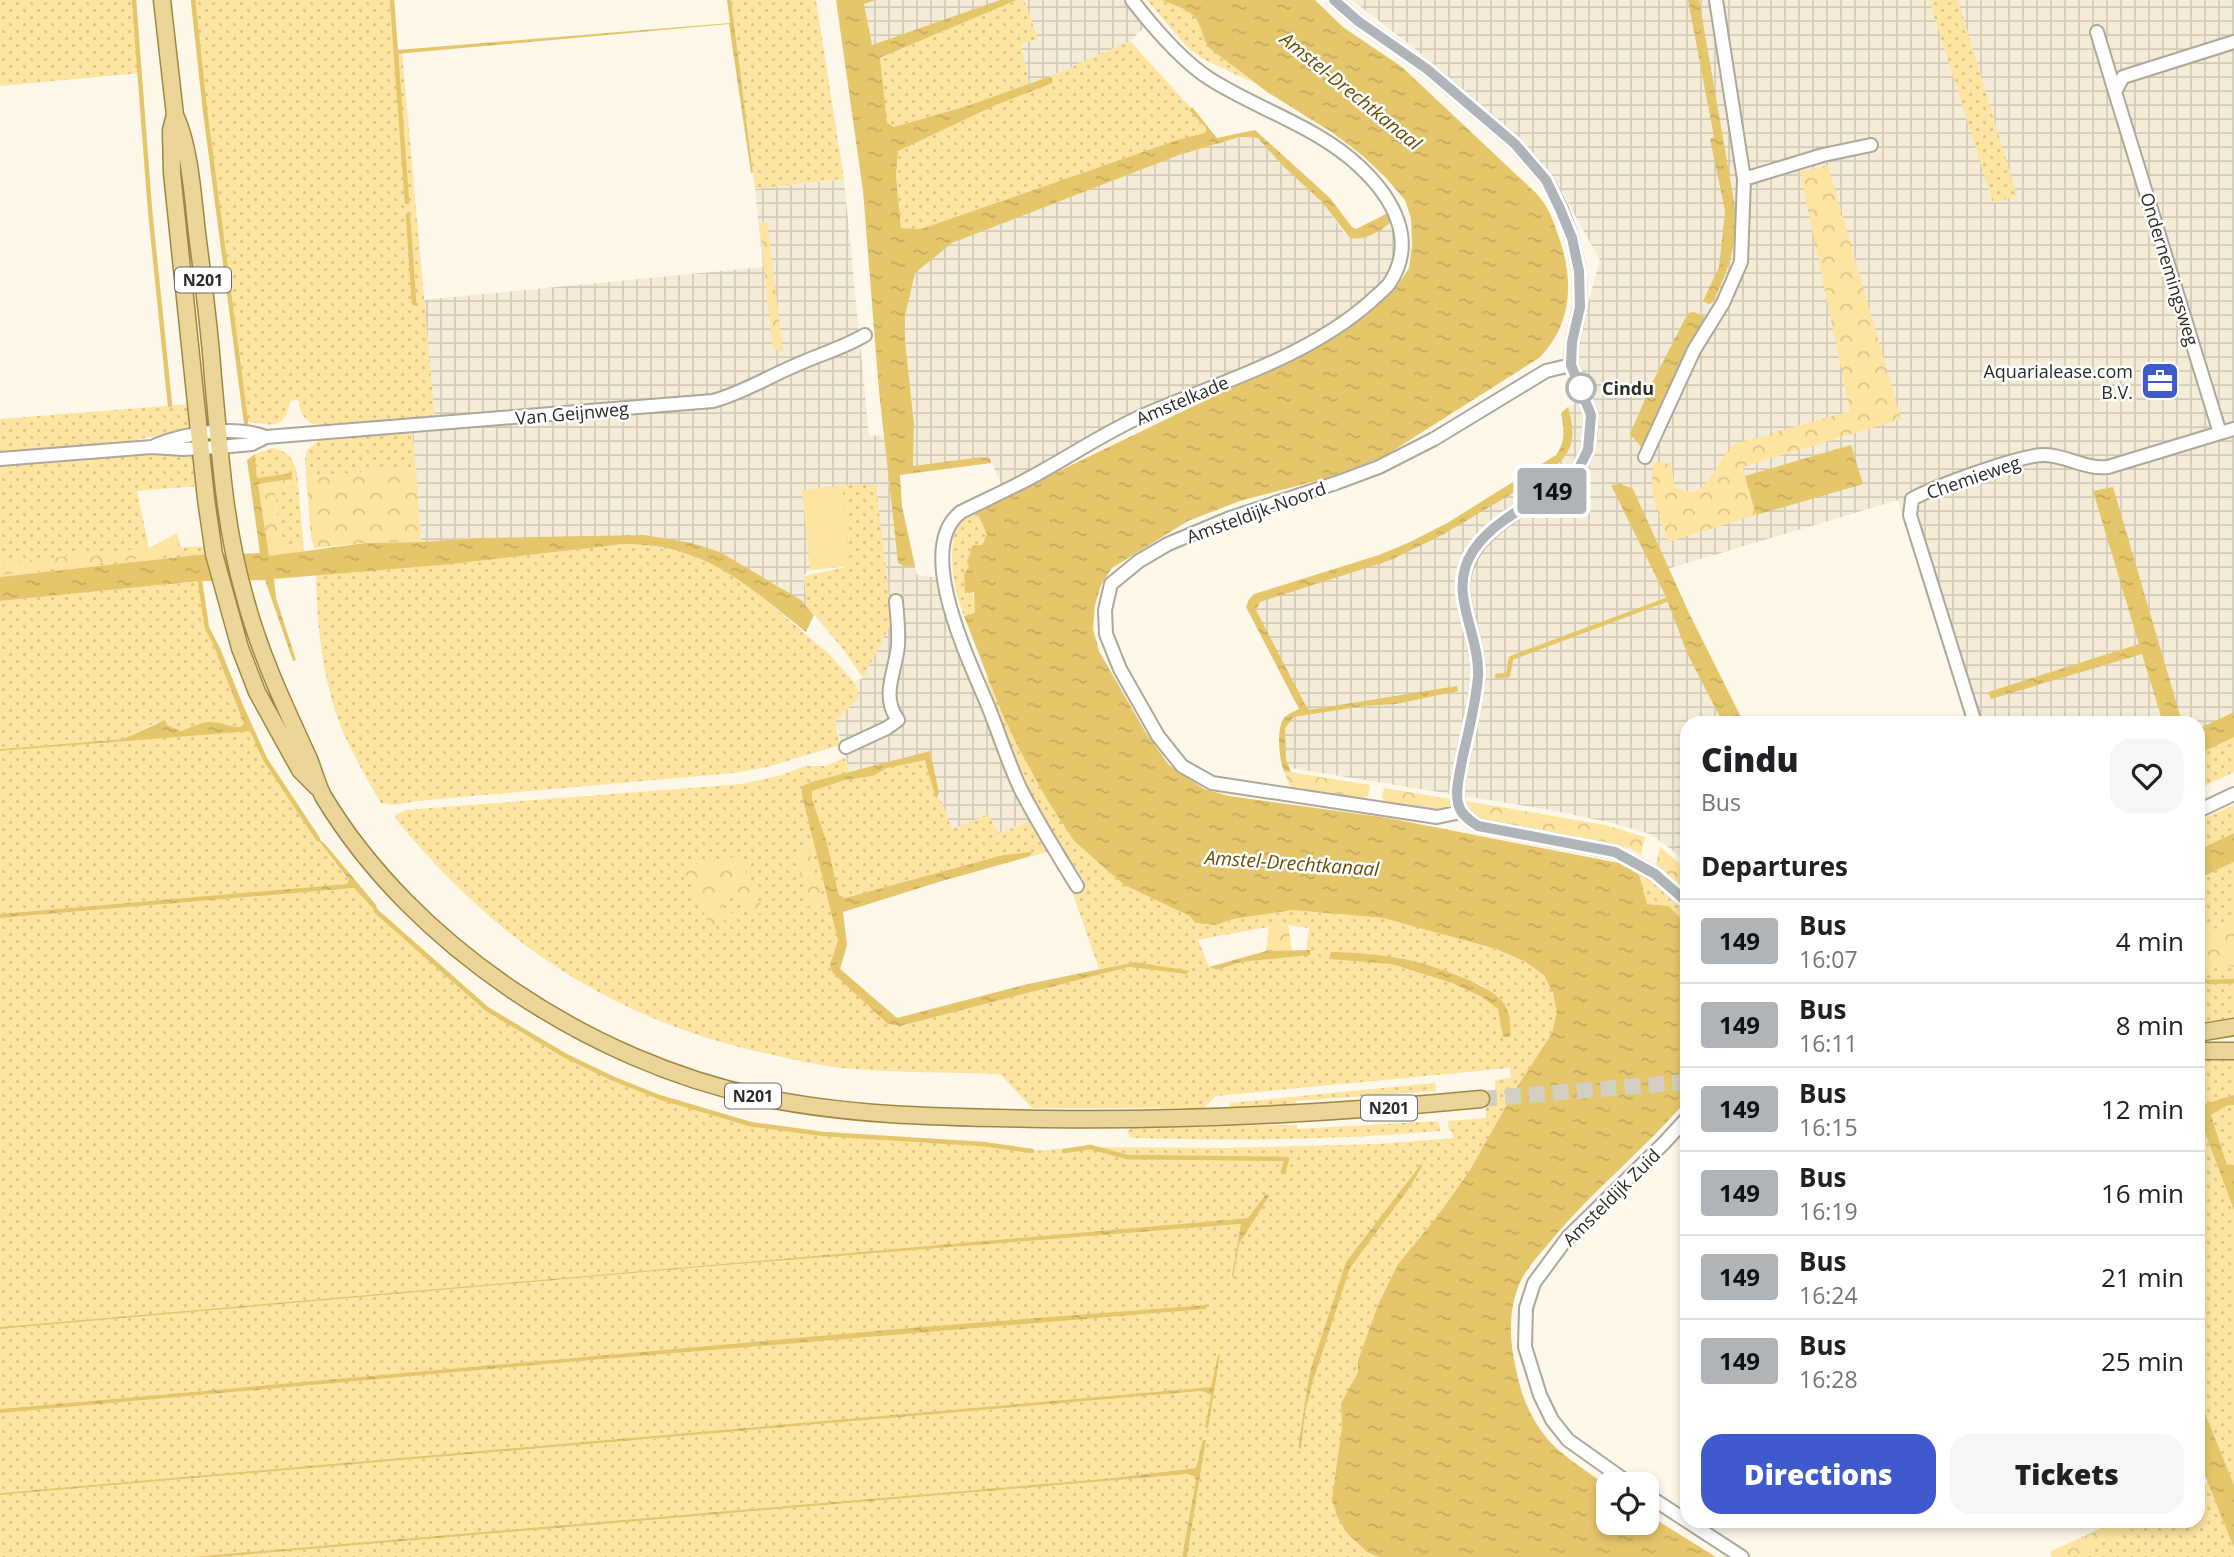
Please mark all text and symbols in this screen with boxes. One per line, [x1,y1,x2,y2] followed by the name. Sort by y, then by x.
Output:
[1273,25,1428,157] water label: Amstel-Drechtkanaal
[2135,189,2205,349] street label: Ondernemingsweg
[175,268,231,292] road number: N201
[1983,359,2133,404] place label: Aquarialease.com B.V.
[2139,360,2181,402] office icon: Aquarialease.com B.V.
[1132,370,1232,430] street label: Amstelkade
[1566,373,1596,403] marker: Cindu
[1602,376,1654,400] place label: Cindu
[514,396,630,430] street label: Van Geijnweg
[1923,450,2023,504] street label: Chemieweg
[1512,468,1592,514] line badge: 149
[1531,474,1573,507] text: 149
[1183,476,1329,548] street label: Amsteldijk-Noord
[1701,737,1799,782] text: Cindu
[2110,739,2184,813] button: heart
[1701,786,1741,818] text: Bus
[1202,844,1381,882] water label: Amstel-Drechtkanaal
[1701,848,1848,884] text: Departures
[1799,907,1846,943] text: Bus
[2116,923,2184,959] text: 4 min
[1719,924,1760,957] text: 149
[1799,943,1858,975] text: 16:07
[1799,991,1846,1027] text: Bus
[2116,1007,2184,1043] text: 8 min
[1719,1008,1760,1041] text: 149
[1799,1027,1858,1059] text: 16:11
[1799,1075,1846,1111] text: Bus
[725,1084,781,1108] road number: N201
[2101,1091,2184,1127] text: 12 min
[1719,1092,1760,1125] text: 149
[1361,1096,1417,1120] road number: N201
[1799,1111,1858,1143] text: 16:15
[1557,1143,1665,1251] street label: Amsteldijk Zuid
[1799,1159,1846,1195] text: Bus
[2101,1175,2184,1211] text: 16 min
[1719,1176,1760,1209] text: 149
[1799,1195,1858,1227] text: 16:19
[1799,1243,1846,1279] text: Bus
[2101,1259,2184,1295] text: 21 min
[1719,1260,1760,1293] text: 149
[1799,1279,1858,1311] text: 16:24
[1799,1327,1846,1363] text: Bus
[2101,1343,2184,1379] text: 25 min
[1719,1344,1760,1377] text: 149
[1799,1363,1858,1395] text: 16:28
[1701,1434,1936,1514] button: Directions
[1950,1434,2184,1514] button: Tickets
[1596,1472,1659,1535] map controls
[1596,1472,1659,1535] button: locate

